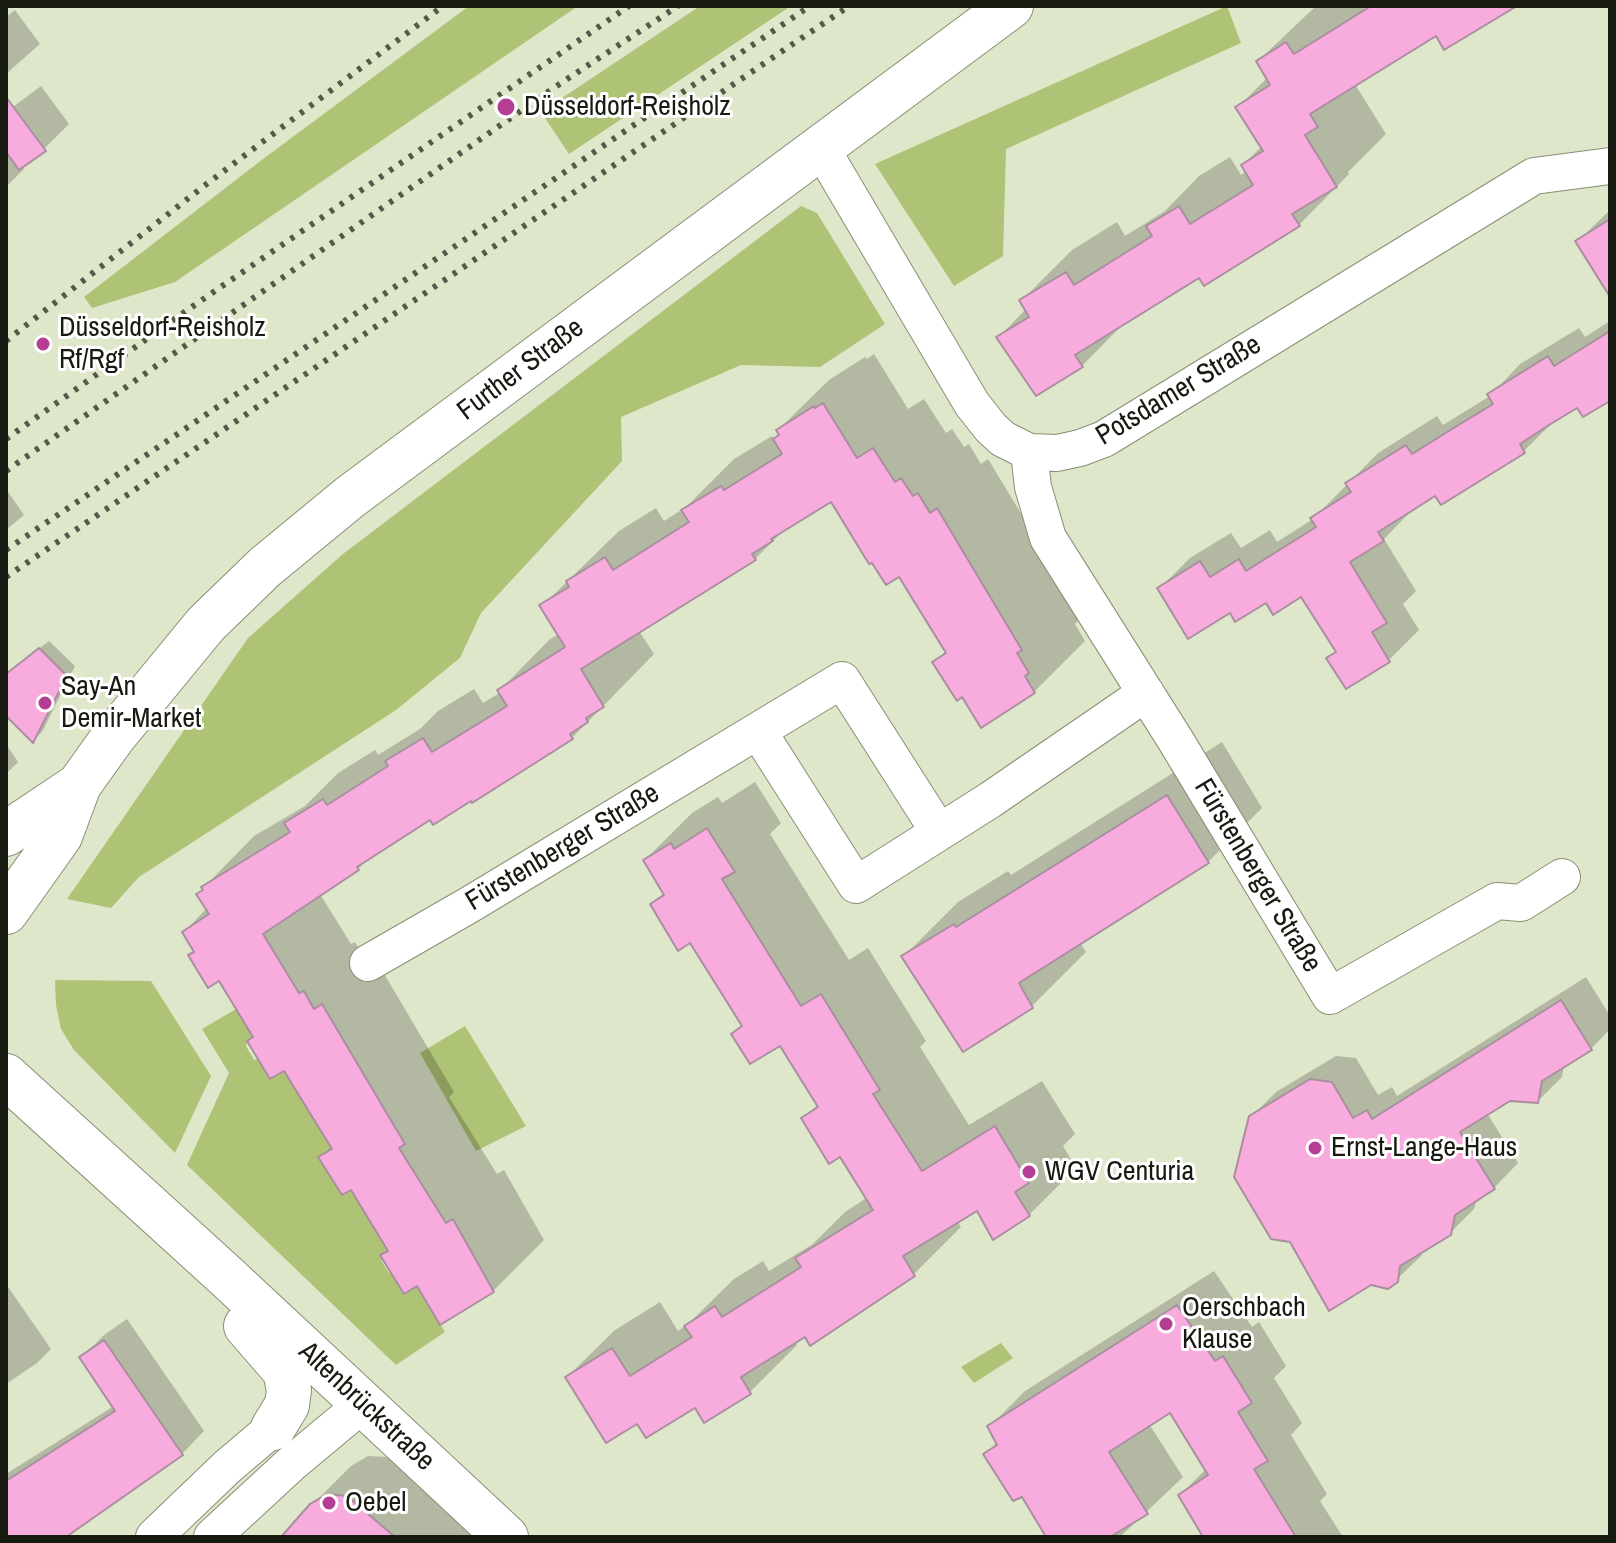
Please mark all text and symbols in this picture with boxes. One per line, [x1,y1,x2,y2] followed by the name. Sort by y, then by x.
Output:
[524,90,731,124] place label: Düsseldorf-Reisholz
[495,96,517,118] marker: Düsseldorf-Reisholz
[59,311,266,377] place label: Düsseldorf-Reisholz Rf/Rgf
[451,312,591,428] street label: Further Straße
[1090,329,1268,453] street label: Potsdamer Straße
[34,335,52,353] marker: Düsseldorf-Reisholz Rf/Rgf
[61,670,201,736] place label: Say-An Demir-Market
[36,694,54,712] marker: Say-An Demir-Market
[1186,773,1328,979] street label: Fürstenberger Straße
[460,777,666,919] street label: Fürstenberger Straße
[1331,1131,1517,1165] place label: Ernst-Lange-Haus
[1306,1139,1324,1157] marker: Ernst-Lange-Haus
[1045,1155,1194,1189] place label: WGV Centuria
[1020,1163,1038,1181] marker: WGV Centuria
[1182,1291,1306,1357] place label: Oerschbach Klause
[1157,1315,1175,1333] marker: Oerschbach Klause
[291,1336,441,1478] street label: Altenbrückstraße
[345,1486,406,1520] place label: Oebel
[320,1494,338,1512] marker: Oebel

